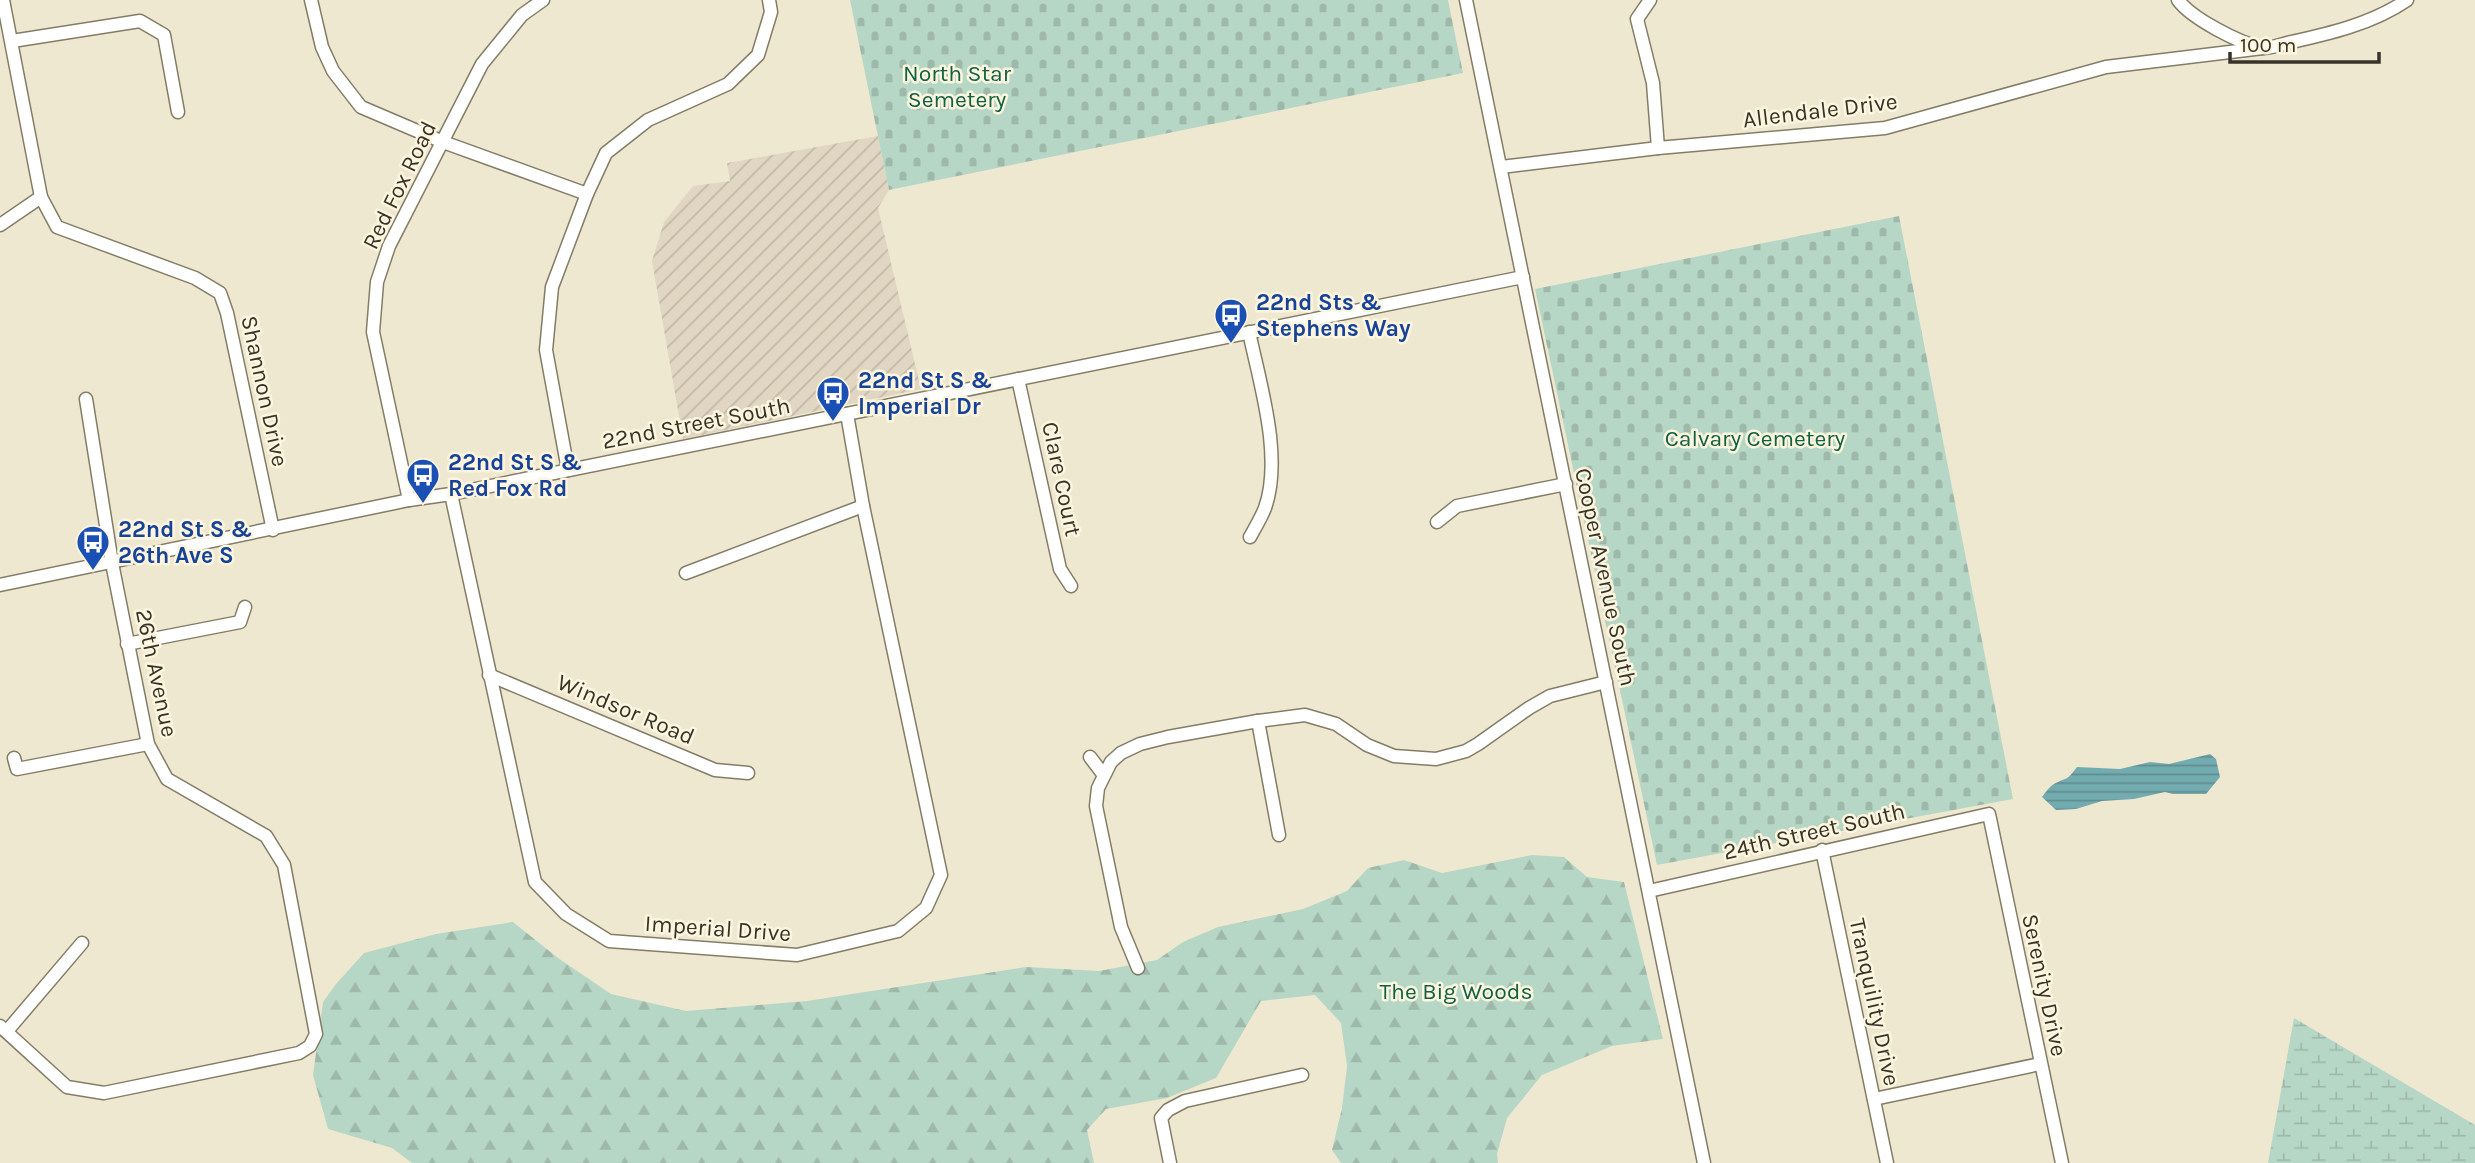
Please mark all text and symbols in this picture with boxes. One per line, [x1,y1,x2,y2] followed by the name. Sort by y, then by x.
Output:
[2230,21,2379,65] scale bar
[2240,33,2297,57] text: 100 m
[903,60,1012,113] park label: North Star Semetery
[1741,88,1899,133] street label: Allendale Drive
[357,117,442,254] street label: Red Fox Road
[1256,289,1411,342] place label: 22nd Sts & Stephens Way
[1212,296,1250,345] bus stop icon: 22nd Sts & Stephens Way
[235,313,294,469] street label: Shannon Drive
[858,367,992,420] place label: 22nd St S & Imperial Dr
[814,374,852,423] bus stop icon: 22nd St S & Imperial Dr
[600,392,792,455] street label: 22nd Street South
[1036,419,1087,539] street label: Clare Court
[1665,425,1846,452] park label: Calvary Cemetery
[448,449,582,502] place label: 22nd St S & Red Fox Rd
[404,456,442,505] bus stop icon: 22nd St S & Red Fox Rd
[1569,466,1642,689] street label: Cooper Avenue South
[118,516,252,569] place label: 22nd St S & 26th Ave S
[74,523,112,572] bus stop icon: 22nd St S & 26th Ave S
[130,607,183,740] street label: 26th Avenue
[553,668,698,750] street label: Windsor Road
[1721,797,1908,866] street label: 24th Street South
[644,910,792,947] street label: Imperial Drive
[2016,911,2073,1059] street label: Serenity Drive
[1844,916,1905,1088] street label: Tranquility Drive
[1380,978,1532,1005] park label: The Big Woods

